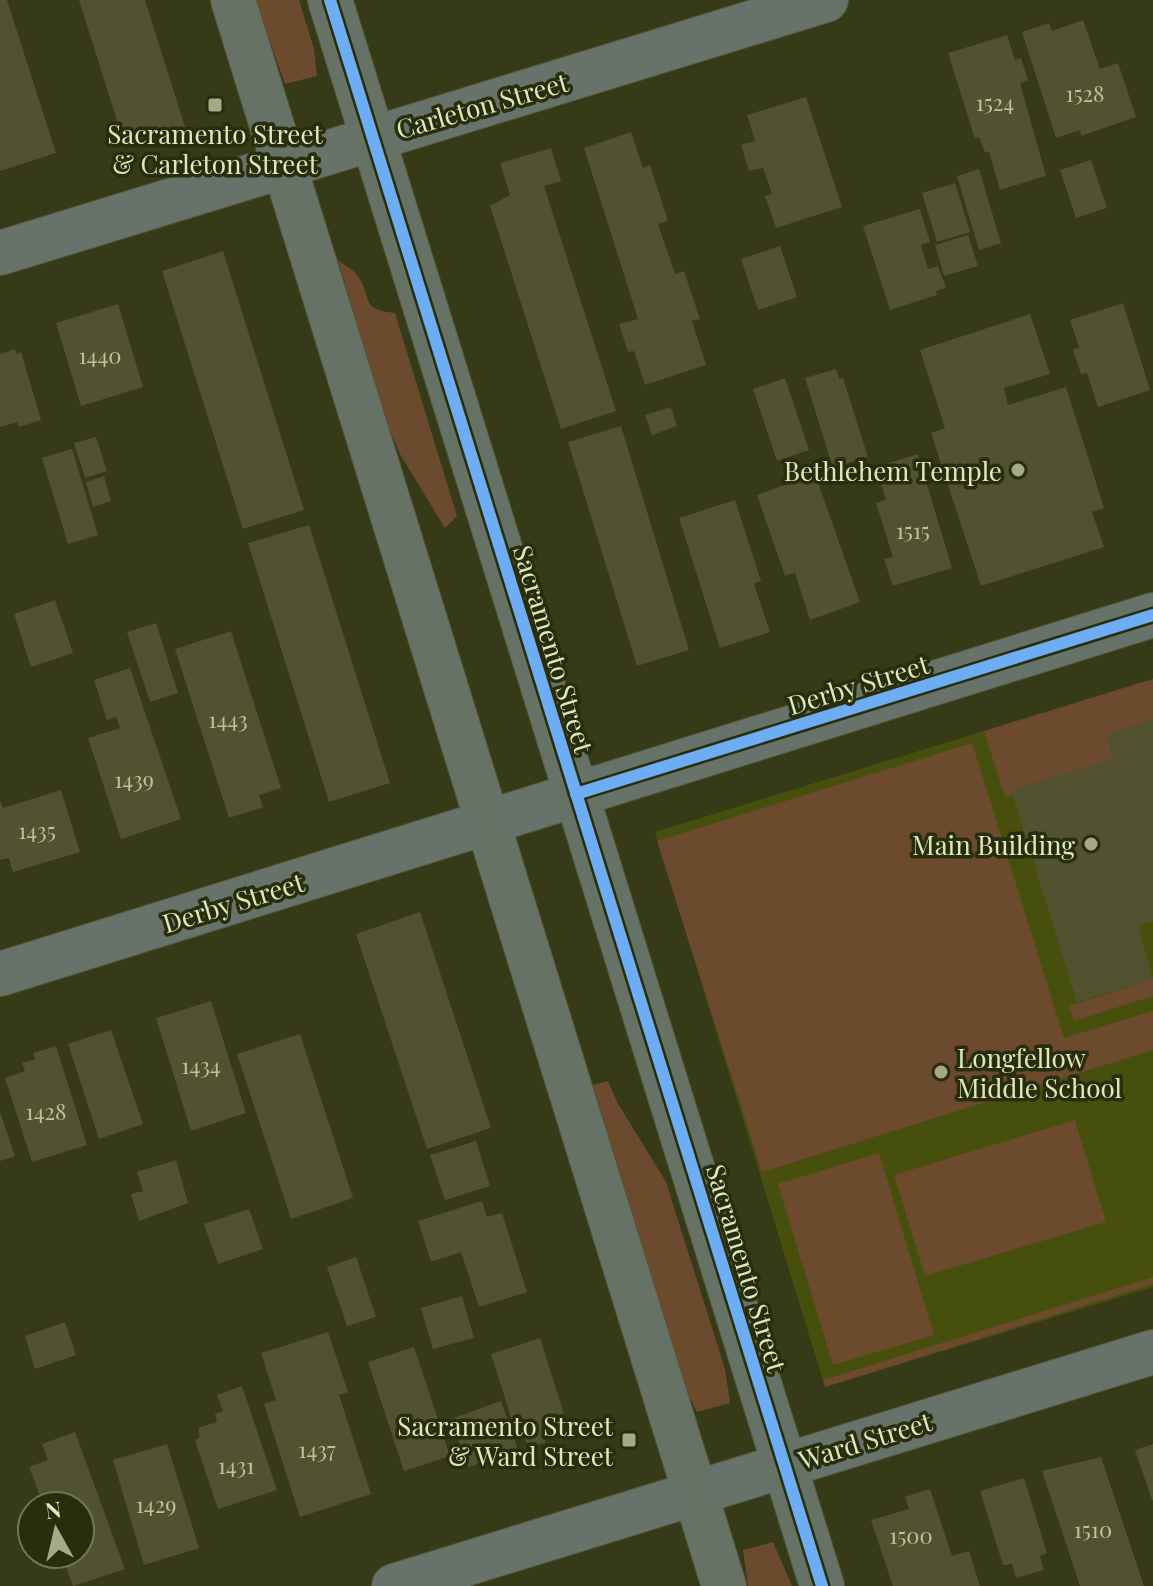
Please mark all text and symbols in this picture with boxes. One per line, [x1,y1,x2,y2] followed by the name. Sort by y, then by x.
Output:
[392,64,573,146] street label: Carleton Street
[1066,78,1104,108] house number: 1528
[976,87,1014,117] house number: 1524
[206,96,224,114] marker: Sacramento Street & Carleton Street
[107,116,324,181] place label: Sacramento Street & Carleton Street
[78,340,122,370] house number: 1440
[784,453,1002,488] place label: Bethlehem Temple
[1009,461,1027,479] marker: Bethlehem Temple
[896,515,930,545] house number: 1515
[506,541,602,758] street label: Sacramento Street
[783,646,934,722] street label: Derby Street
[208,704,248,734] house number: 1443
[114,764,154,794] house number: 1439
[18,815,56,845] house number: 1435
[912,827,1075,862] place label: Main Building
[1082,835,1100,853] marker: Main Building
[158,864,309,940] street label: Derby Street
[957,1040,1122,1105] place label: Longfellow Middle School
[181,1050,221,1080] house number: 1434
[932,1063,950,1081] marker: Longfellow Middle School
[26,1096,67,1126] house number: 1428
[699,1160,795,1377] street label: Sacramento Street
[793,1403,937,1477] street label: Ward Street
[397,1408,614,1473] place label: Sacramento Street & Ward Street
[620,1431,638,1449] marker: Sacramento Street & Ward Street
[298,1434,336,1464] house number: 1437
[218,1450,254,1480] house number: 1431
[136,1489,176,1519] house number: 1429
[16,1490,96,1570] north arrow
[43,1493,63,1525] text: N
[1074,1514,1112,1544] house number: 1510
[889,1520,933,1550] house number: 1500

